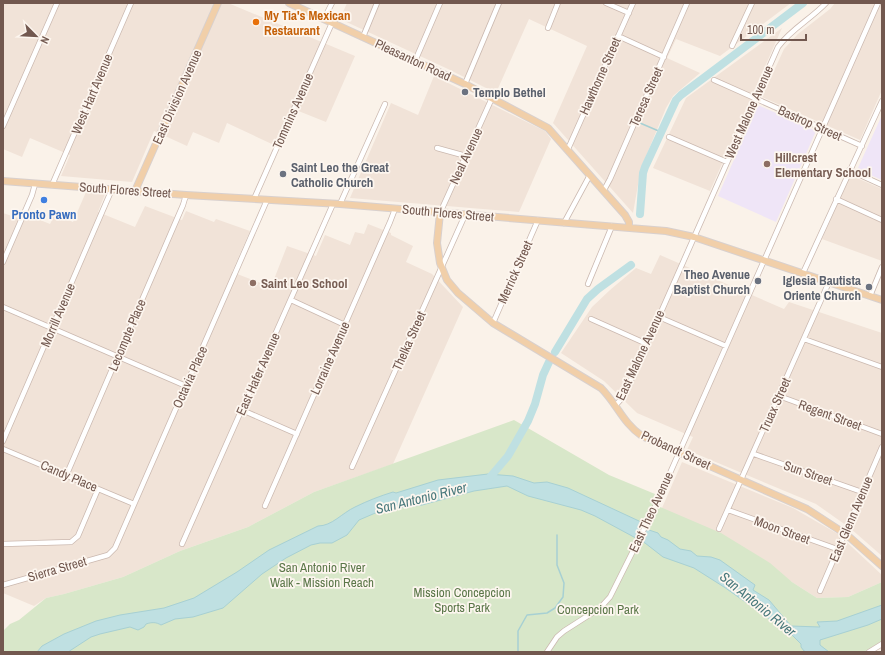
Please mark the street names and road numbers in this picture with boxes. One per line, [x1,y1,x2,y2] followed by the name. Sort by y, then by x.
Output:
[372,35,454,85] street label: Pleasanton Road
[575,35,625,117] street label: Hawthorne Street
[149,47,205,147] street label: East Division Avenue
[67,51,117,137] street label: West Hart Avenue
[721,63,777,161] street label: West Malone Avenue
[625,65,667,129] street label: Teresa Street
[269,70,317,152] street label: Tommins Avenue
[775,101,845,145] street label: Bastrop Street
[446,125,486,187] street label: Neal Avenue
[79,178,171,202] street label: South Flores Street
[402,201,495,225] street label: South Flores Street
[494,238,536,306] street label: Merrick Street
[37,280,79,350] street label: Morrill Avenue
[104,296,150,374] street label: Lecompte Place
[612,307,668,403] street label: East Malone Avenue
[388,309,430,373] street label: Thelka Street
[306,319,354,397] street label: Lorraine Avenue
[232,330,284,418] street label: East Hafer Avenue
[169,343,211,411] street label: Octavia Place
[755,375,795,435] street label: Truax Street
[796,396,864,434] street label: Regent Street
[639,427,713,473] street label: Probandt Street
[38,456,100,496] street label: Candy Place
[781,457,835,489] street label: Sun Street
[625,469,677,555] street label: East Theo Avenue
[825,474,877,564] street label: East Glenn Avenue
[752,512,812,548] street label: Moon Street
[26,552,88,586] street label: Sierra Street

